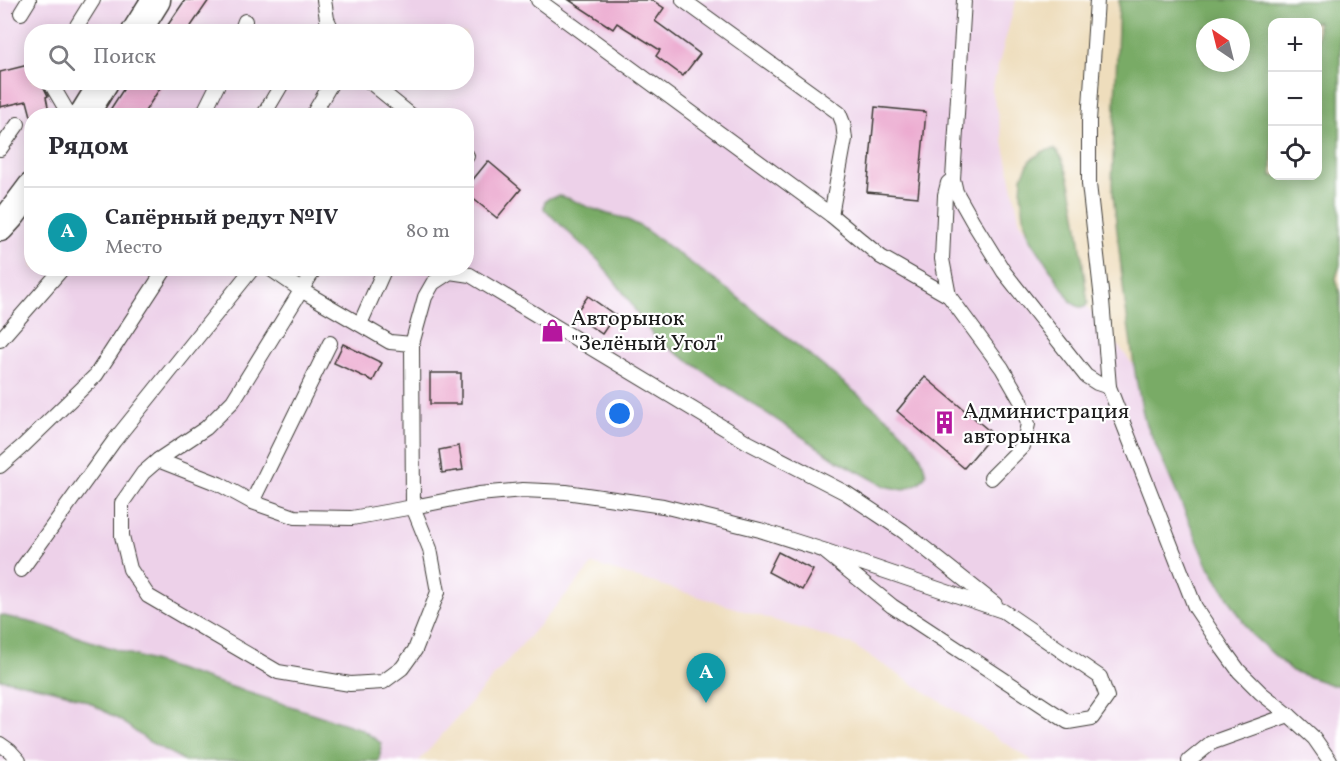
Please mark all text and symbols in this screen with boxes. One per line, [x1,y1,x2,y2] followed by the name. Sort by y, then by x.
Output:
[1196,18,1250,72] north arrow
[1268,18,1322,180] map controls
[1268,18,1322,72] button: +
[24,24,474,90] search box
[45,41,78,74] icon: search
[93,42,156,73] text: Поиск
[1268,72,1322,126] button: −
[1268,126,1322,180] button: locate
[48,129,128,165] text: Рядом
[105,203,338,234] text: Сапёрный редут №IV
[60,218,75,246] text: A
[406,218,450,246] text: 80 m
[105,234,162,262] text: Место
[571,304,724,360] place label: Авторынок "Зелёный Угол"
[540,317,566,343] shop icon: Авторынок "Зелёный Угол"
[963,397,1129,453] place label: Администрация авторынка
[605,399,634,428] your location
[932,410,958,436] building icon: Администрация авторынка
[686,654,726,703] pin: A

